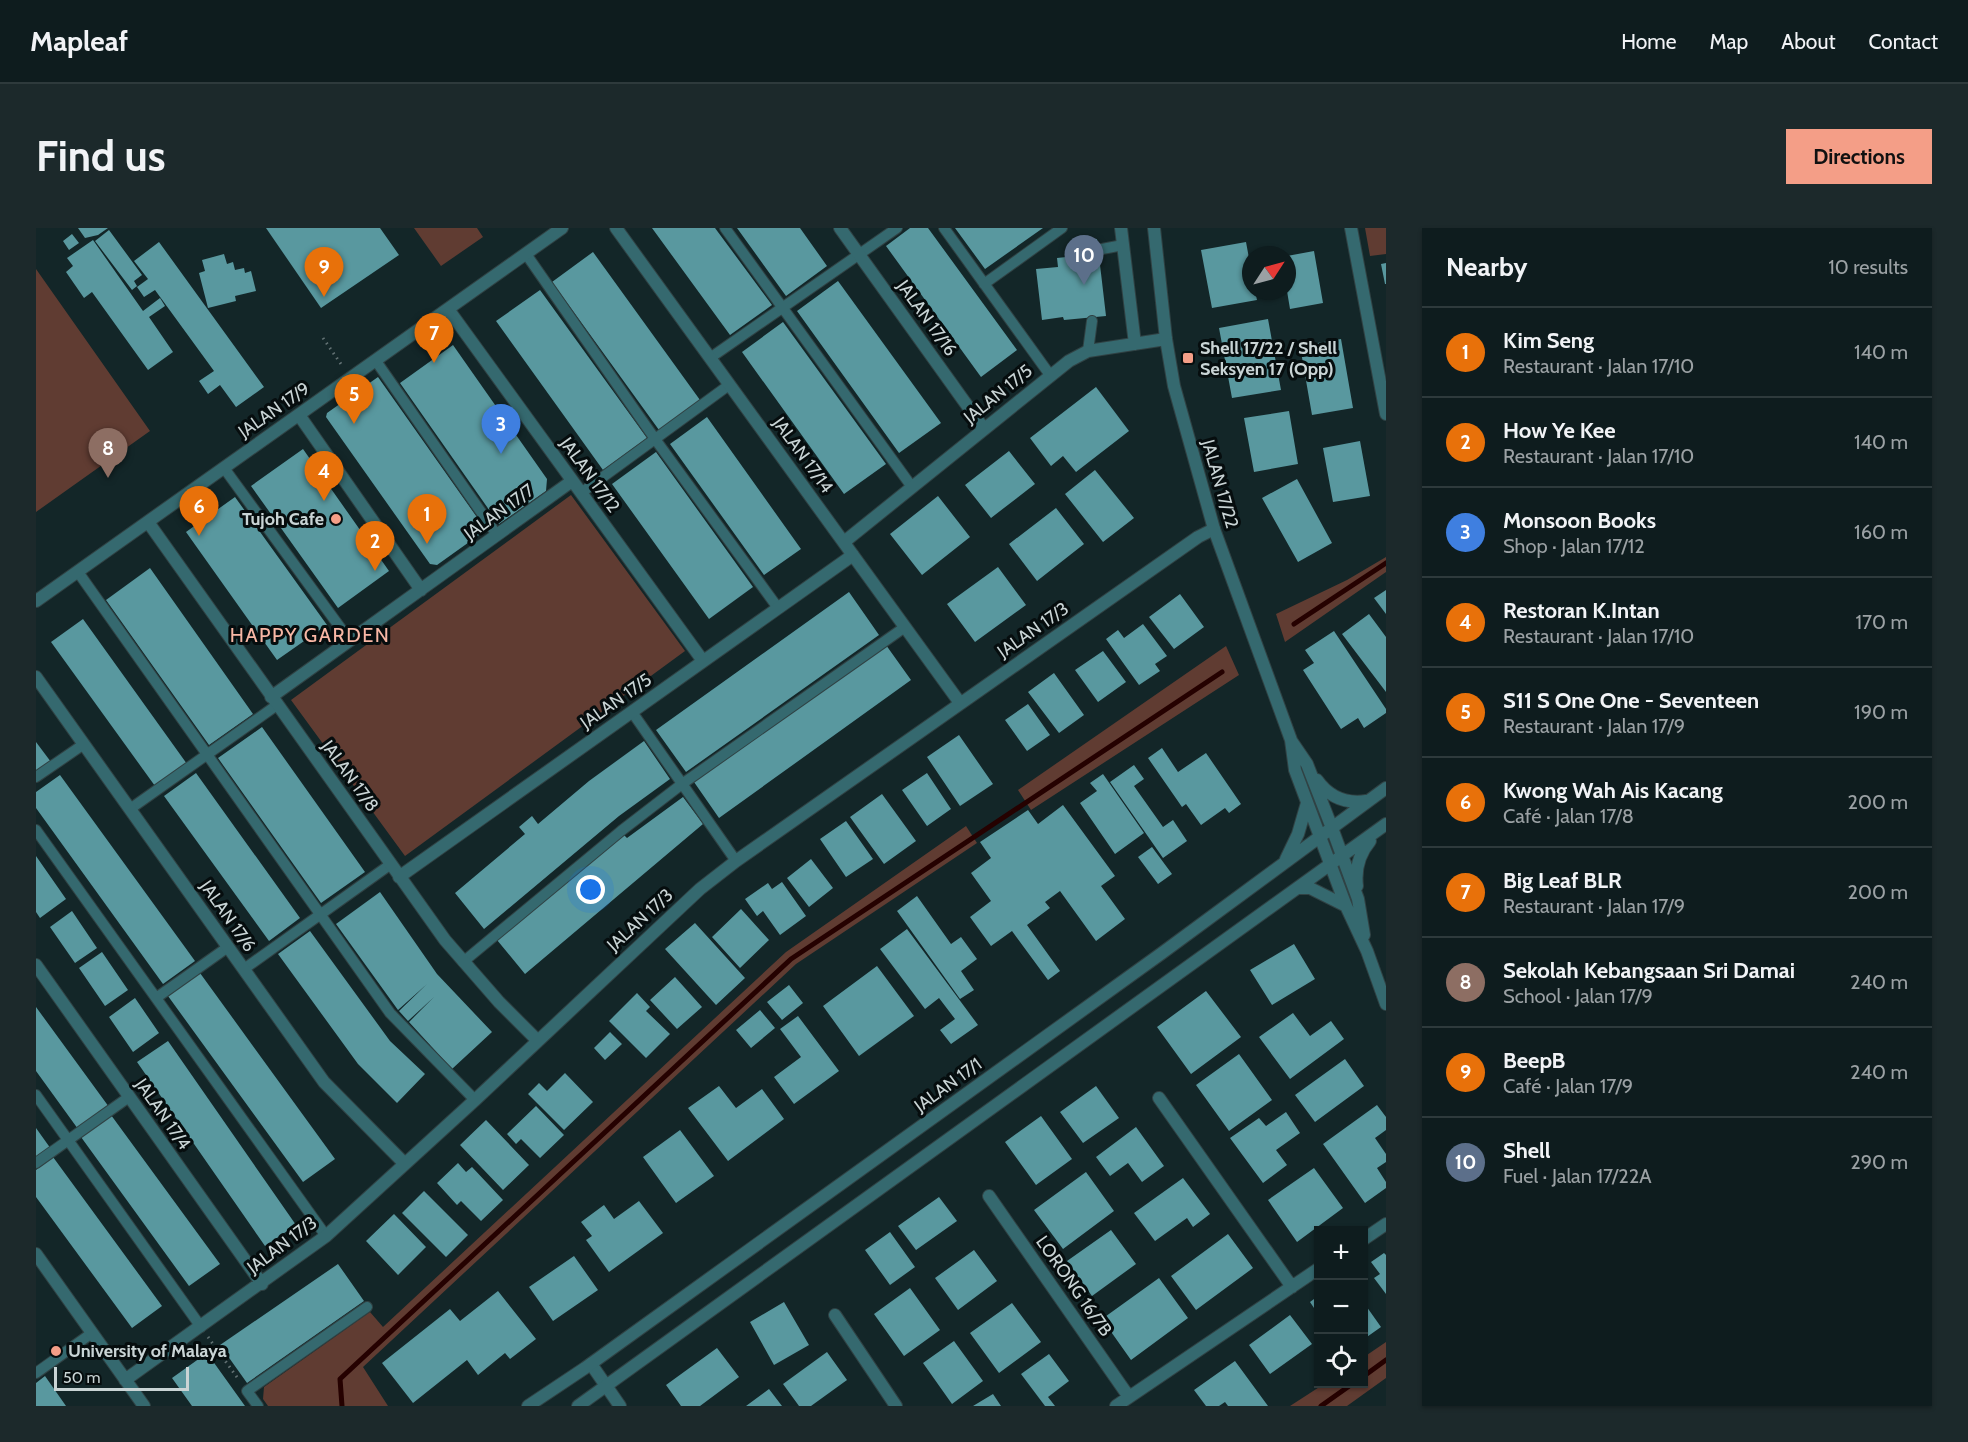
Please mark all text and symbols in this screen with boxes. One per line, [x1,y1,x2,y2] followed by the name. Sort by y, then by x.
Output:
[30,24,128,58] text: Mapleaf
[1621,29,1677,54] text: Home
[1710,29,1748,54] text: Map
[1781,29,1835,54] text: About
[1868,29,1938,54] text: Contact
[1786,129,1932,184] button: Directions
[36,130,165,182] text: Find us
[1064,236,1104,285] pin: 10
[1242,246,1296,300] north arrow
[304,248,344,297] pin: 9
[1446,251,1527,283] text: Nearby
[1828,255,1908,279] text: 10 results
[892,275,962,360] street label: JALAN 17/16
[414,314,454,363] pin: 7
[1503,327,1594,354] text: Kim Seng
[1200,337,1337,380] place label: Shell 17/22 / Shell Seksyen 17 (Opp)
[1462,340,1469,364] text: 1
[1854,340,1908,364] text: 140 m
[1181,351,1195,365] marker: Shell 17/22 / Shell Seksyen 17 (Opp)
[1503,354,1694,378] text: Restaurant · Jalan 17/10
[958,360,1037,429] street label: JALAN 17/5
[334,374,374,424] pin: 5
[233,377,314,443] street label: JALAN 17/9
[482,404,520,454] pin: 3
[767,412,838,497] street label: JALAN 17/14
[1503,417,1616,444] text: How Ye Kee
[88,428,128,478] pin: 8
[1460,430,1471,454] text: 2
[1854,430,1908,454] text: 140 m
[555,432,625,517] street label: JALAN 17/12
[1197,436,1243,531] street label: JALAN 17/22
[1503,444,1694,468] text: Restaurant · Jalan 17/10
[304,452,344,501] pin: 4
[459,479,538,545] street label: JALAN 17/7
[180,486,218,536] pin: 6
[408,494,446,544] pin: 1
[1503,507,1656,534] text: Monsoon Books
[242,508,324,530] place label: Tujoh Cafe
[329,512,343,526] marker: Tujoh Cafe
[1460,520,1471,544] text: 3
[1854,520,1908,544] text: 160 m
[356,522,394,571] pin: 2
[1503,534,1645,558] text: Shop · Jalan 17/12
[992,597,1073,663] street label: JALAN 17/3
[1503,597,1660,624] text: Restoran K.Intan
[1459,610,1472,634] text: 4
[1856,610,1908,634] text: 170 m
[230,623,390,647] district label: HAPPY GARDEN
[1503,624,1694,648] text: Restaurant · Jalan 17/10
[575,668,656,734] street label: JALAN 17/5
[1503,687,1759,714] text: S11 S One One - Seventeen
[1460,700,1471,724] text: 5
[1854,700,1908,724] text: 190 m
[1503,714,1685,738] text: Restaurant · Jalan 17/9
[316,735,383,816] street label: JALAN 17/8
[1503,777,1723,804] text: Kwong Wah Ais Kacang
[1460,790,1471,814] text: 6
[1848,790,1908,814] text: 200 m
[1503,804,1634,828] text: Café · Jalan 17/8
[1503,867,1622,894] text: Big Leaf BLR
[195,875,261,956] street label: JALAN 17/6
[576,875,605,904] your location
[1460,880,1471,904] text: 7
[1848,880,1908,904] text: 200 m
[602,884,677,957] street label: JALAN 17/3
[1503,894,1685,918] text: Restaurant · Jalan 17/9
[1503,957,1795,984] text: Sekolah Kebangsaan Sri Damai
[1459,970,1472,994] text: 8
[1850,970,1908,994] text: 240 m
[1503,984,1653,1008] text: School · Jalan 17/9
[1503,1047,1565,1074] text: BeepB
[909,1053,986,1117] street label: JALAN 17/1
[1460,1060,1471,1084] text: 9
[1850,1060,1908,1084] text: 240 m
[130,1073,196,1154] street label: JALAN 17/4
[1503,1074,1633,1098] text: Café · Jalan 17/9
[1503,1137,1551,1164] text: Shell
[1455,1150,1476,1174] text: 10
[1850,1150,1908,1174] text: 290 m
[1503,1164,1652,1188] text: Fuel · Jalan 17/22A
[242,1212,321,1279] street label: JALAN 17/3
[1314,1226,1368,1388] map controls
[1314,1226,1368,1280] button: +
[1031,1231,1117,1341] street label: LORONG 16/7B
[1314,1280,1368,1334] button: −
[1314,1334,1368,1388] button: locate
[68,1340,227,1362] place label: University of Malaya
[49,1344,63,1358] marker: University of Malaya
[54,1364,189,1392] scale bar
[63,1368,100,1387] text: 50 m

